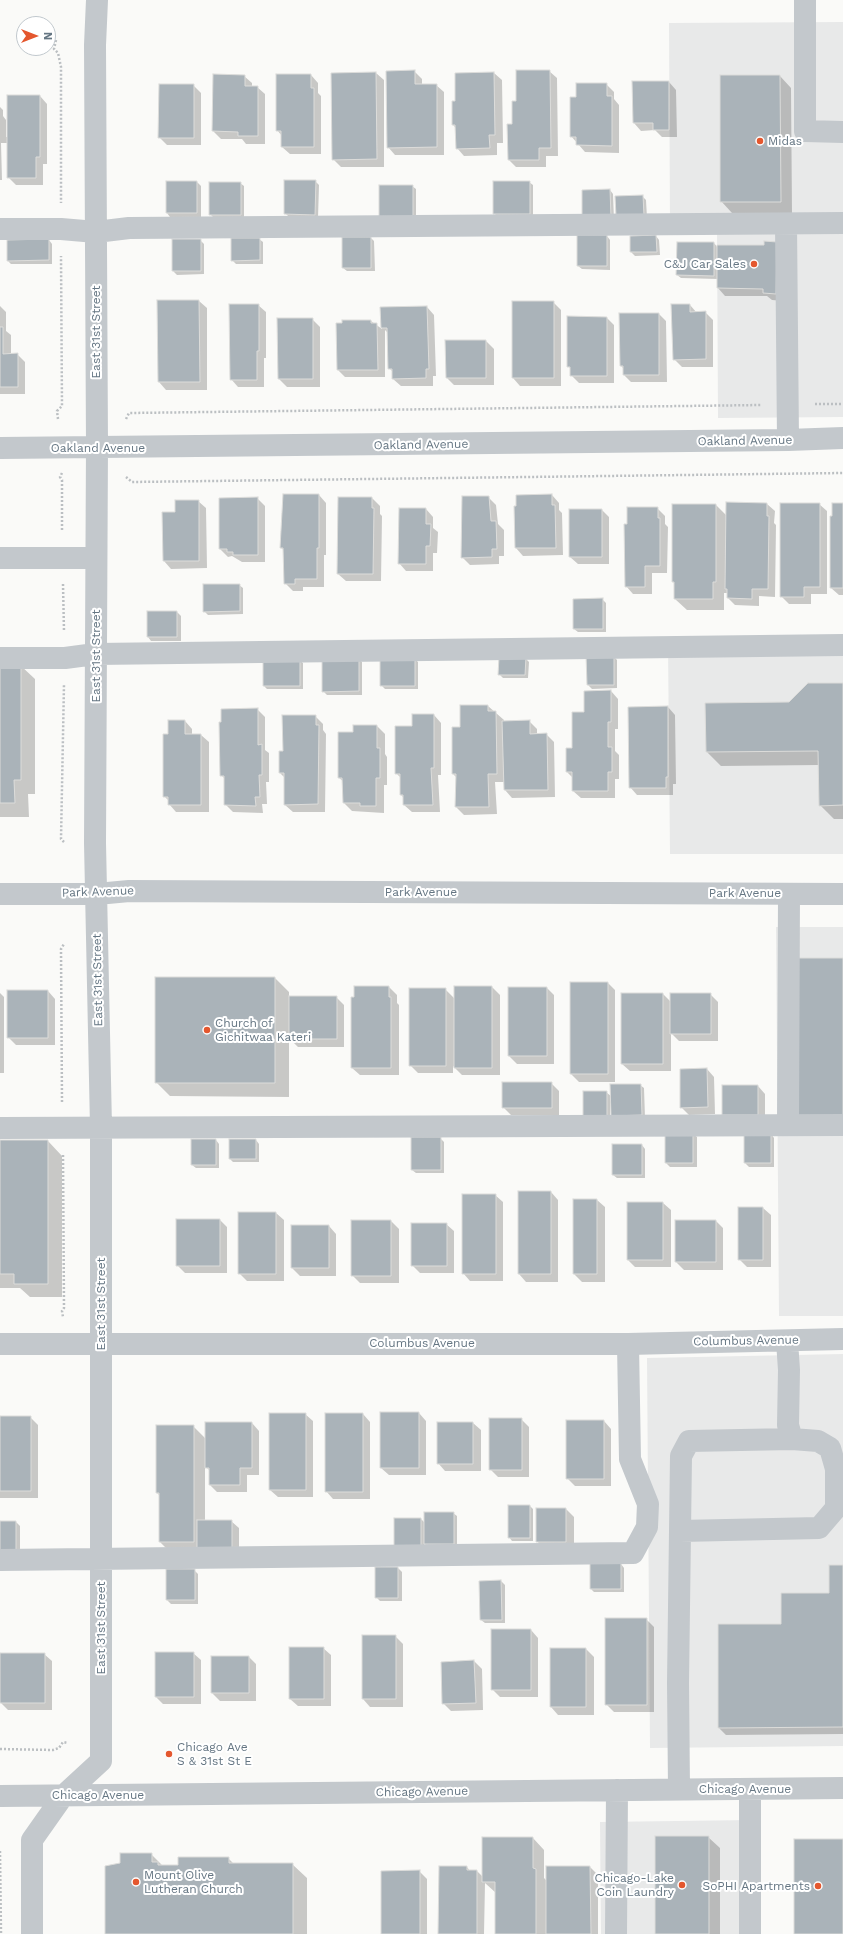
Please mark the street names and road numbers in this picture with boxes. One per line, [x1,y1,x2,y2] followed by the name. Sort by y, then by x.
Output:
[89,285,103,379] street label: East 31st Street
[698,433,792,449] street label: Oakland Avenue
[374,437,468,453] street label: Oakland Avenue
[51,441,145,455] street label: Oakland Avenue
[89,609,103,703] street label: East 31st Street
[62,884,134,900] street label: Park Avenue
[385,885,457,899] street label: Park Avenue
[709,886,781,900] street label: Park Avenue
[90,933,106,1027] street label: East 31st Street
[94,1257,108,1351] street label: East 31st Street
[693,1333,799,1349] street label: Columbus Avenue
[369,1336,475,1350] street label: Columbus Avenue
[94,1581,108,1675] street label: East 31st Street
[699,1782,791,1796] street label: Chicago Avenue
[376,1784,468,1800] street label: Chicago Avenue
[52,1788,144,1802] street label: Chicago Avenue

